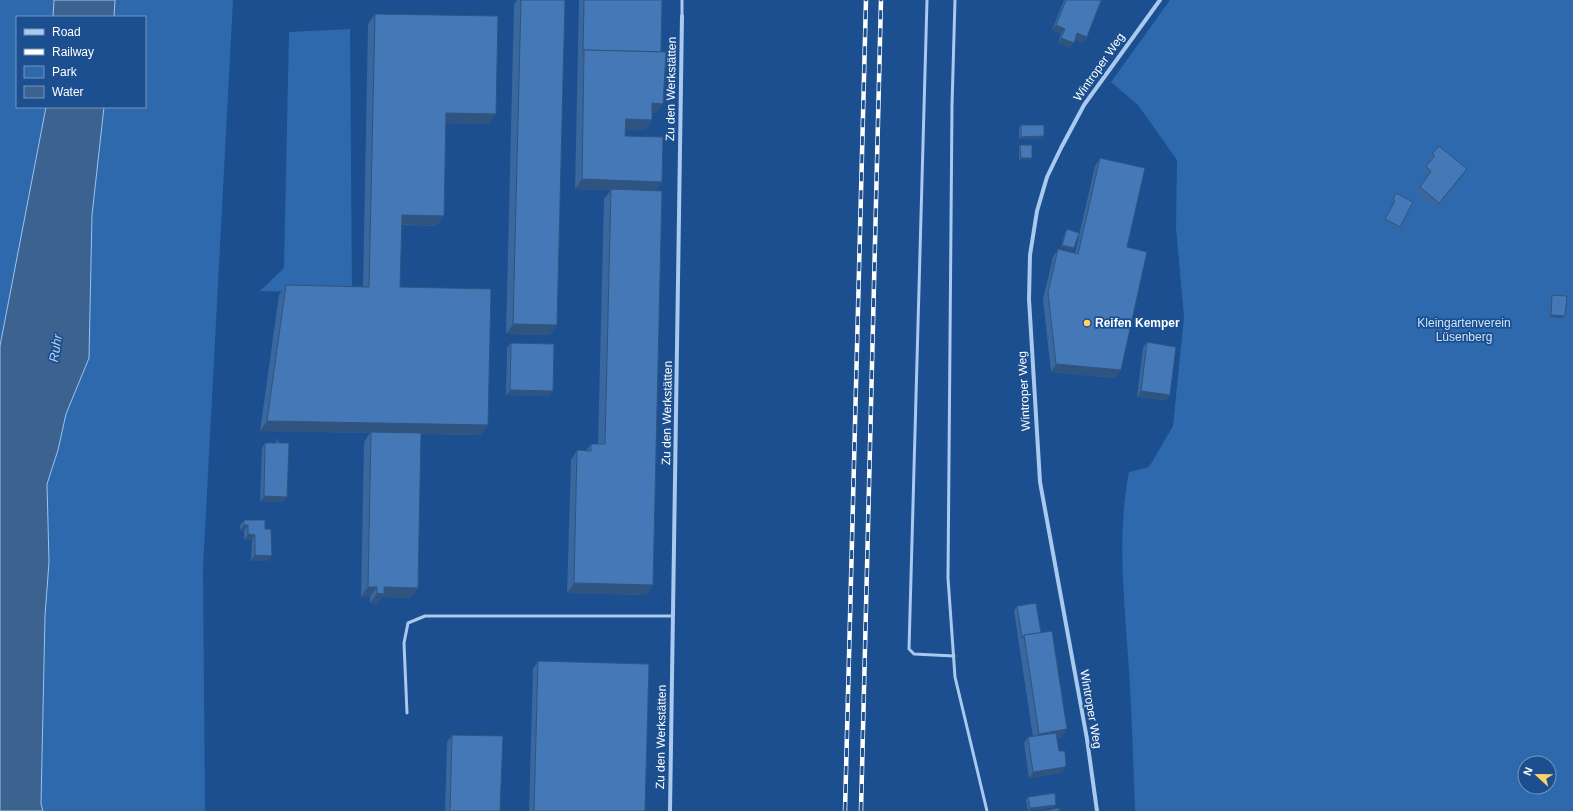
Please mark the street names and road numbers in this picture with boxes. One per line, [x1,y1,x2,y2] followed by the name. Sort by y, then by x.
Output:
[1070,30,1128,104] street label: Wintroper Weg
[663,37,679,141] street label: Zu den Werkstätten
[1015,351,1033,431] street label: Wintroper Weg
[659,361,675,465] street label: Zu den Werkstätten
[1077,668,1105,750] street label: Wintroper Weg
[653,685,669,789] street label: Zu den Werkstätten

